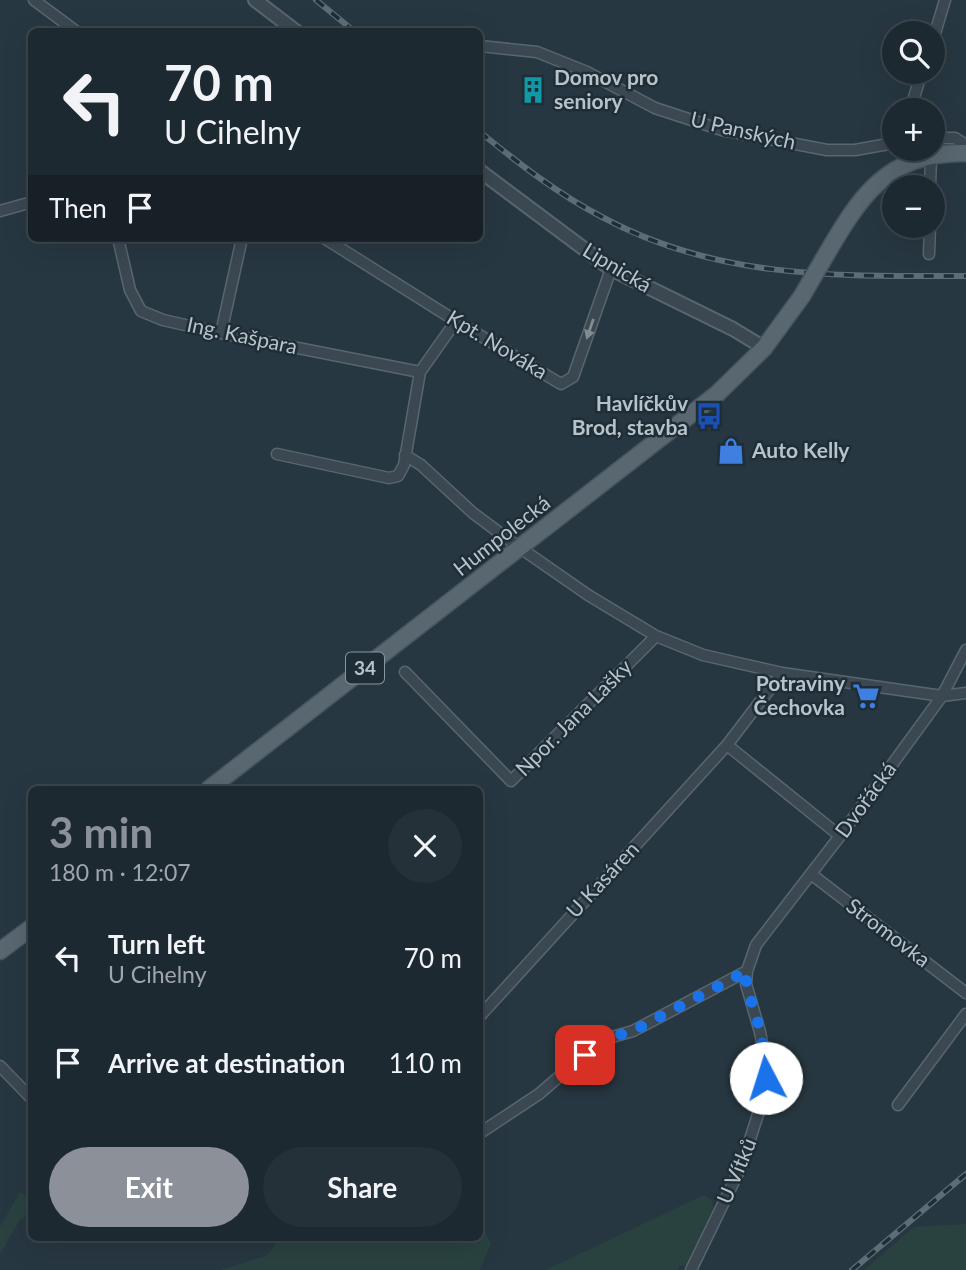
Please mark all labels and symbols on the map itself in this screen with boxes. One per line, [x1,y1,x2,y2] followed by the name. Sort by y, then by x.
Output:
[554,64,658,113] place label: Domov pro seniory
[518,75,548,105] building icon: Domov pro seniory
[688,105,798,154] street label: U Panských
[579,237,657,297] street label: Lipnická
[443,304,553,383] street label: Kpt. Nováka
[185,311,300,358] street label: Ing. Kašpara
[584,319,595,340] one-way arrow
[572,390,688,439] place label: Havlíčkův Brod, stavba
[694,401,724,431] bus stop icon: Havlíčkův Brod, stavba
[716,436,746,466] shop icon: Auto Kelly
[751,437,850,462] place label: Auto Kelly
[448,489,554,580] street label: Humpolecká
[346,652,384,684] road number: 34
[510,653,636,780] street label: Npor. Jana Lašky
[753,670,846,719] place label: Potraviny Čechovka
[851,681,881,711] supermarket icon: Potraviny Čechovka
[829,756,901,842] street label: Dvořácká
[560,836,643,922] street label: U Kasáren
[842,892,936,971] street label: Stromovka
[555,1025,615,1085] pin
[729,1041,803,1115] position arrow
[711,1134,761,1207] street label: U Vítků

